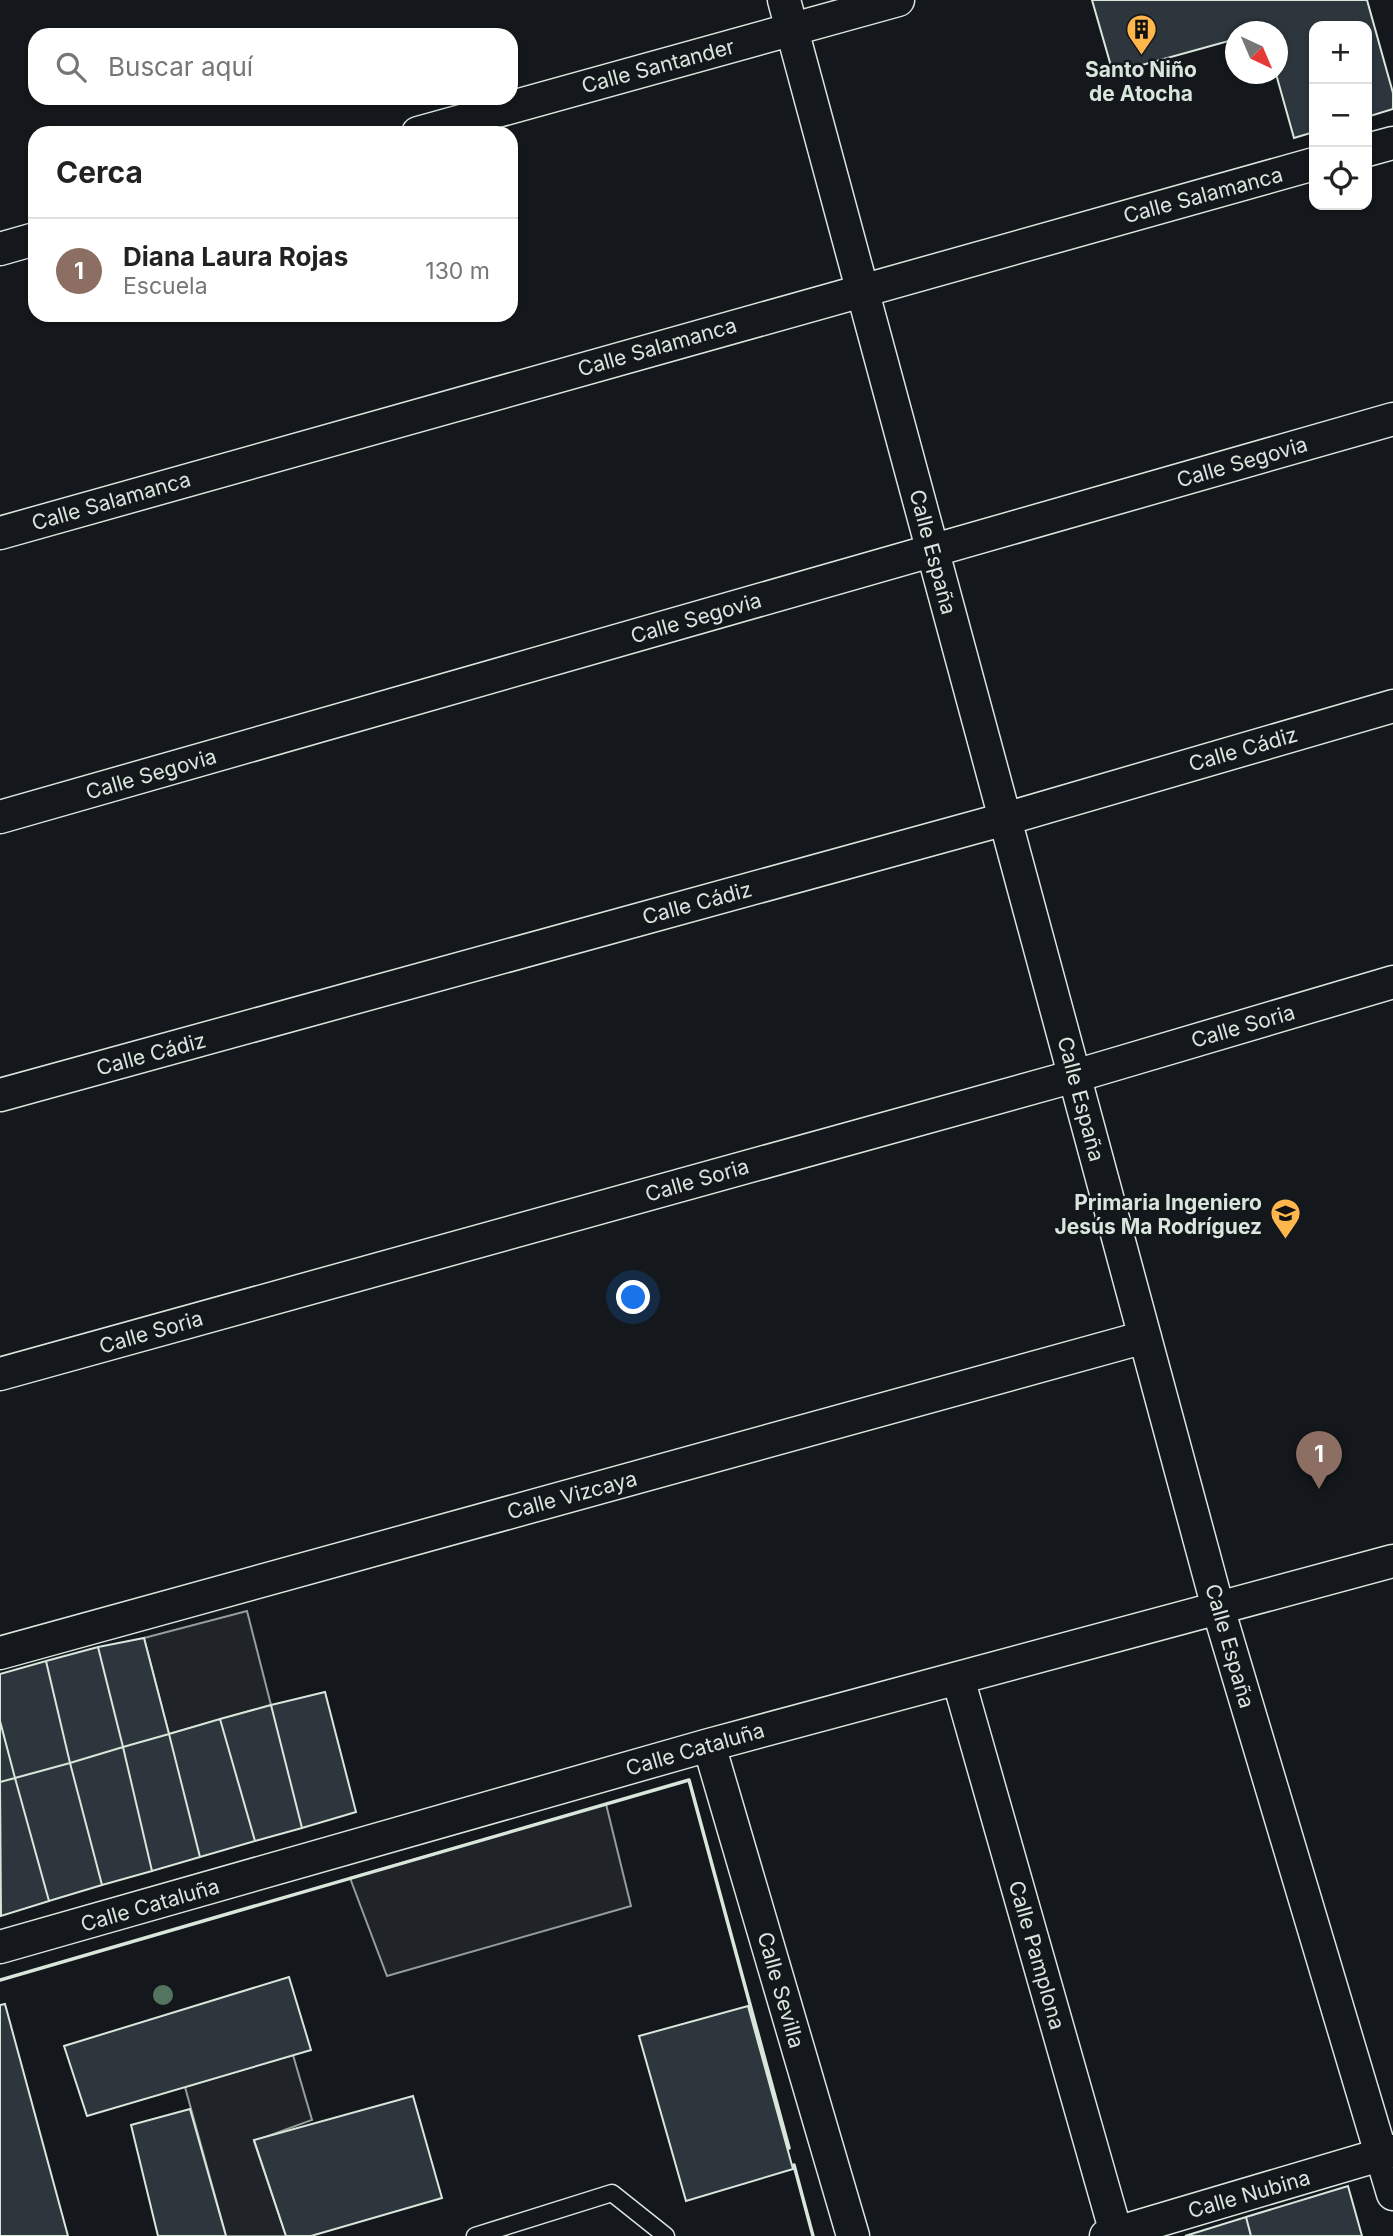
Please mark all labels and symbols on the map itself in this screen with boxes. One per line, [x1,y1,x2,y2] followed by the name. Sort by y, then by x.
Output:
[1124,12,1158,56] building icon: Santo Niño de Atocha
[1225,21,1288,84] north arrow
[579,34,737,98] street label: Calle Santander
[1085,57,1197,106] place label: Santo Niño de Atocha
[1120,162,1286,228] street label: Calle Salamanca
[575,312,739,382] street label: Calle Salamanca
[1174,431,1310,493] street label: Calle Segovia
[29,466,193,536] street label: Calle Salamanca
[904,487,962,617] street label: Calle España
[628,587,764,649] street label: Calle Segovia
[1186,722,1300,776] street label: Calle Cádiz
[83,743,219,805] street label: Calle Segovia
[640,876,754,930] street label: Calle Cádiz
[1188,999,1298,1053] street label: Calle Soria
[94,1027,208,1081] street label: Calle Cádiz
[1052,1034,1110,1164] street label: Calle España
[642,1153,752,1207] street label: Calle Soria
[1054,1190,1262,1239] place label: Primaria Ingeniero Jesús Ma Rodríguez
[1268,1197,1302,1241] school or university icon: Primaria Ingeniero Jesús Ma Rodríguez
[616,1280,650,1314] your location
[96,1305,206,1359] street label: Calle Soria
[1296,1431,1342,1489] pin: 1
[504,1466,640,1524] street label: Calle Vizcaya
[1200,1581,1260,1711] street label: Calle España
[623,1717,767,1781] street label: Calle Cataluña
[78,1873,222,1937] street label: Calle Cataluña
[1004,1878,1070,2032] street label: Calle Pamplona
[752,1929,810,2051] street label: Calle Sevilla
[1185,2165,1313,2223] street label: Calle Nubina

